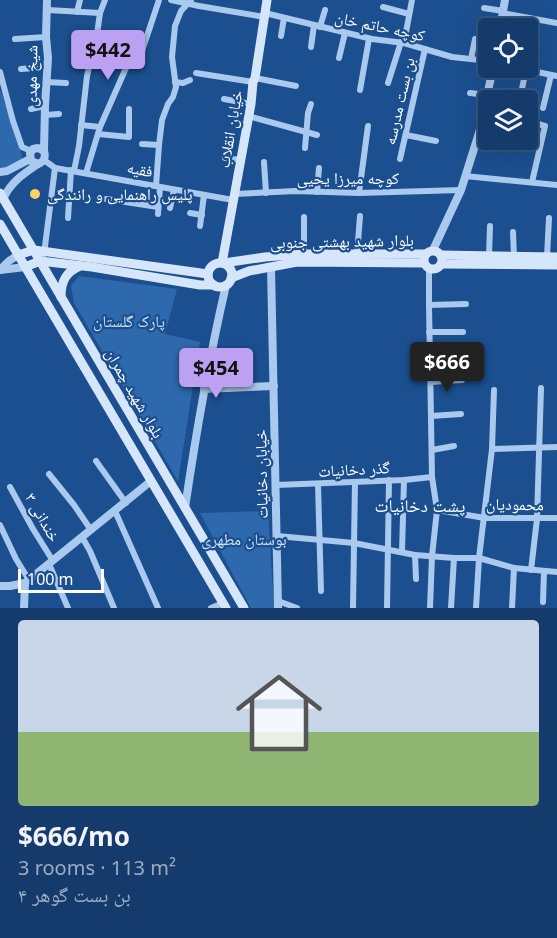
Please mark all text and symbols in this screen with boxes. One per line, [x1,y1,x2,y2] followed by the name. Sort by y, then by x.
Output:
[333,6,427,46] street label: کوچه حاتم خان
[478,18,538,150] map controls
[478,18,538,78] button: locate
[72,30,144,81] pin: $442
[85,36,131,63] text: $442
[19,45,43,107] street label: شیخ مهدی
[378,55,420,147] street label: بن بست مدرسه
[212,88,248,170] street label: خیابان انقلاب
[478,90,538,150] button: layers
[125,156,155,182] street label: فقیه
[297,167,399,189] street label: کوچه میرزا یحیی
[47,183,193,205] place label: پلیس راهنمایی و رانندگی
[28,187,42,201] marker: پلیس راهنمایی و رانندگی
[270,229,414,253] street label: بلوار شهید بهشتی جنوبی
[93,310,165,332] park label: پارک گلستان
[411,342,483,393] pin: $666
[100,344,170,442] street label: بلوار شهید چمران
[180,348,252,399] pin: $454
[424,348,470,375] text: $666
[193,354,239,381] text: $454
[249,429,273,519] street label: خیابان دخانیات
[317,456,391,482] street label: گذر دخانیات
[20,489,66,545] street label: خندانی ۳
[486,492,544,516] street label: محمودیان
[375,493,465,517] district label: پشت دخانیات
[201,528,287,550] park label: بوستان مطهری
[18,566,104,594] scale bar
[27,568,74,590] text: 100 m
[225,659,333,767] icon: home
[18,818,130,854] text: $666/mo
[18,854,176,881] text: 3 rooms · 113 m²
[18,881,131,908] text: بن بست گوهر ۴

